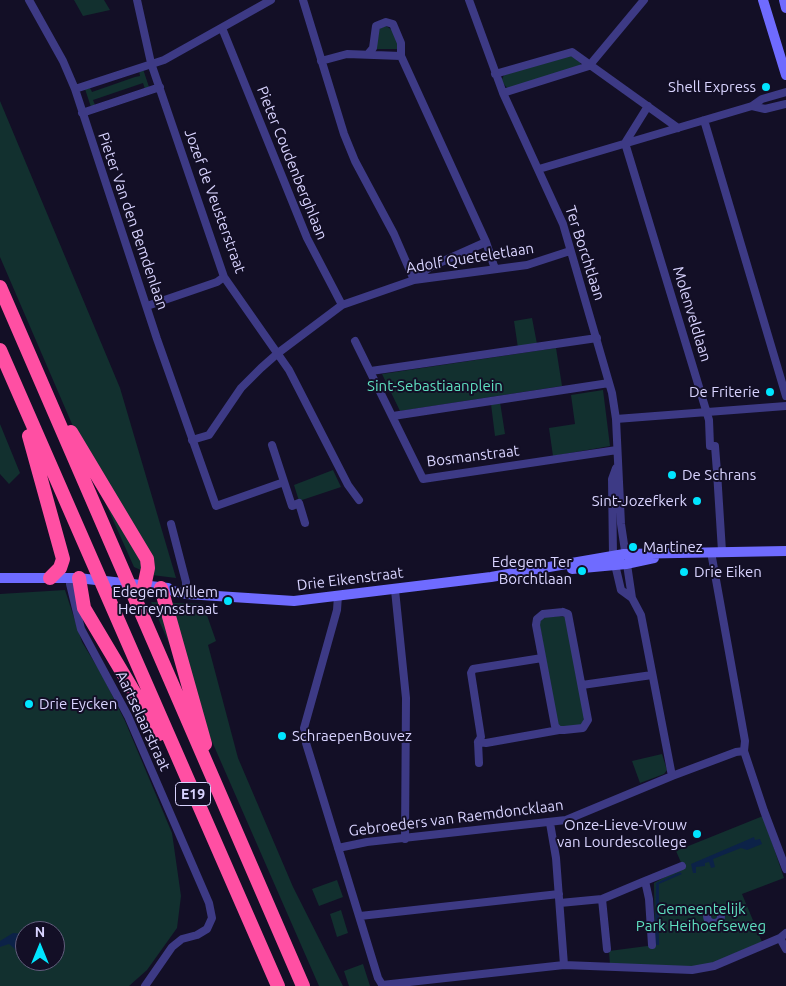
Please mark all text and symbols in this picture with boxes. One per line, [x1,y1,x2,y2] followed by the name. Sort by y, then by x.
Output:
[668,78,756,96] place label: Shell Express
[760,81,772,93] marker: Shell Express
[253,84,331,242] street label: Pieter Coudenberghlaan
[181,126,249,276] street label: Jozef de Veusterstraat
[94,130,172,312] street label: Pieter Van den Bemdenlaan
[561,203,609,303] street label: Ter Borchtlaan
[405,239,535,277] street label: Adolf Queteletlaan
[669,264,715,364] street label: Molenveldlaan
[367,377,503,395] park label: Sint-Sebastiaanplein
[689,383,760,401] place label: De Friterie
[764,386,776,398] marker: De Friterie
[426,441,520,471] street label: Bosmanstraat
[682,466,756,484] place label: De Schrans
[666,469,678,481] marker: De Schrans
[592,492,687,510] place label: Sint-Jozefkerk
[691,495,703,507] marker: Sint-Jozefkerk
[643,538,703,556] place label: Martinez
[627,541,639,553] marker: Martinez
[492,553,572,588] place label: Edegem Ter Borchtlaan
[694,563,762,581] place label: Drie Eiken
[296,564,404,594] street label: Drie Eikenstraat
[576,565,588,577] marker: Edegem Ter Borchtlaan
[678,566,690,578] marker: Drie Eiken
[112,583,218,618] place label: Edegem Willem Herreynsstraat
[222,595,234,607] marker: Edegem Willem Herreynsstraat
[112,668,174,774] street label: Aartselaarstraat
[39,695,117,713] place label: Drie Eycken
[23,698,35,710] marker: Drie Eycken
[292,727,412,745] place label: SchraepenBouvez
[276,730,288,742] marker: SchraepenBouvez
[176,782,210,806] road number: E19
[348,796,564,840] street label: Gebroeders van Raemdoncklaan
[557,816,687,851] place label: Onze-Lieve-Vrouw van Lourdescollege
[691,828,703,840] marker: Onze-Lieve-Vrouw van Lourdescollege
[636,900,766,935] park label: Gemeentelijk Park Heihoefseweg
[15,921,65,971] north arrow
[35,924,45,940] text: N

